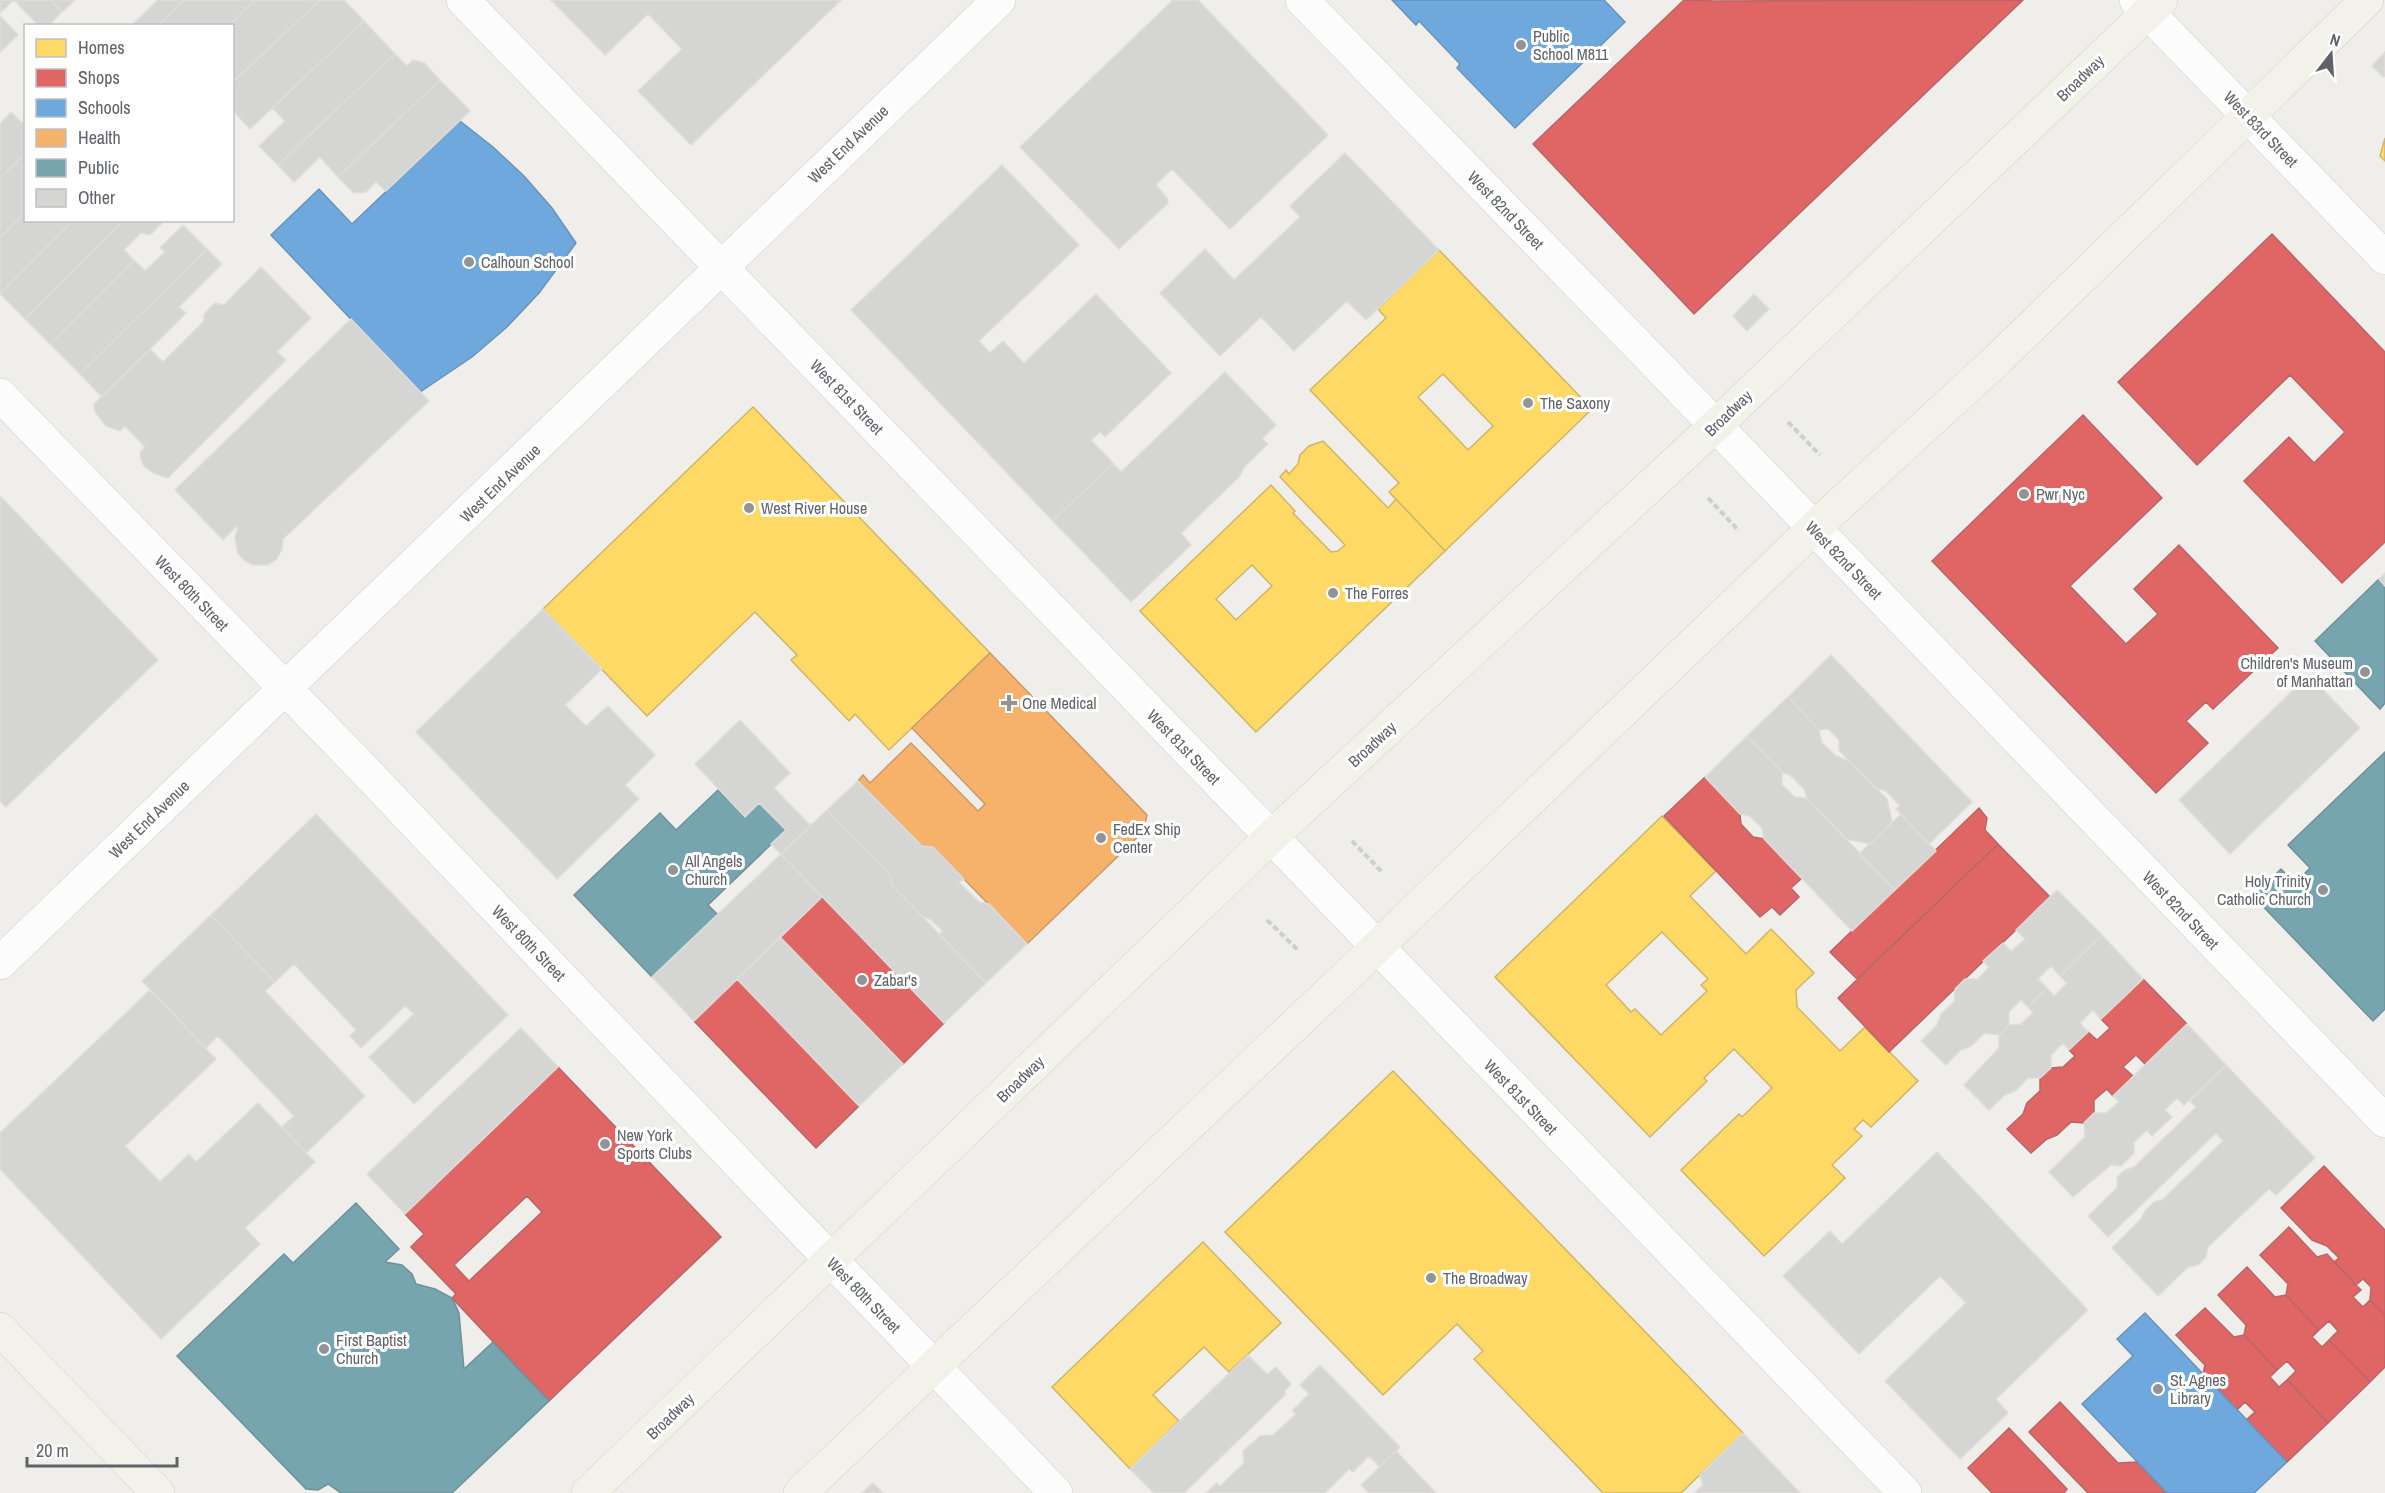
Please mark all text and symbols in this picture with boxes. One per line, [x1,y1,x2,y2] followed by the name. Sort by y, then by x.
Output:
[24,24,234,222] legend
[2301,24,2361,84] north arrow
[1533,25,1609,65] place label: Public School M811
[2328,28,2343,52] text: N
[78,35,125,60] text: Homes
[1514,38,1528,52] marker: Public School M811
[2051,50,2109,106] street label: Broadway
[78,65,120,90] text: Shops
[2219,86,2303,172] street label: West 83rd Street
[78,95,131,120] text: Schools
[803,100,893,188] street label: West End Avenue
[78,125,121,150] text: Health
[78,155,119,180] text: Public
[1463,166,1549,254] street label: West 82nd Street
[78,185,115,210] text: Other
[481,251,574,273] place label: Calhoun School
[462,255,476,269] marker: Calhoun School
[805,355,889,440] street label: West 81st Street
[1699,385,1757,441] street label: Broadway
[1540,392,1610,414] place label: The Saxony
[1521,396,1535,410] marker: The Saxony
[455,439,545,527] street label: West End Avenue
[2036,483,2085,505] place label: Pwr Nyc
[2017,487,2031,501] marker: Pwr Nyc
[761,497,867,519] place label: West River House
[742,501,756,515] marker: West River House
[1801,516,1887,604] street label: West 82nd Street
[150,550,234,636] street label: West 80th Street
[1345,582,1409,604] place label: The Forres
[1326,586,1340,600] marker: The Forres
[2240,652,2353,692] place label: Children's Museum of Manhattan
[2358,665,2372,679] marker: Children's Museum of Manhattan
[1022,692,1096,714] place label: One Medical
[1000,694,1018,712] marker: One Medical
[1142,705,1226,790] street label: West 81st Street
[1343,716,1401,772] street label: Broadway
[104,775,194,863] street label: West End Avenue
[1113,818,1181,858] place label: FedEx Ship Center
[1094,831,1108,845] marker: FedEx Ship Center
[684,850,743,890] place label: All Angels Church
[666,863,680,877] marker: All Angels Church
[2138,866,2224,954] street label: West 82nd Street
[2217,870,2311,910] place label: Holy Trinity Catholic Church
[2316,883,2330,897] marker: Holy Trinity Catholic Church
[487,900,571,986] street label: West 80th Street
[874,969,917,991] place label: Zabar's
[855,973,869,987] marker: Zabar's
[991,1051,1049,1107] street label: Broadway
[1479,1055,1563,1140] street label: West 81st Street
[617,1124,692,1164] place label: New York Sports Clubs
[598,1137,612,1151] marker: New York Sports Clubs
[822,1252,906,1338] street label: West 80th Street
[1443,1267,1528,1289] place label: The Broadway
[1424,1271,1438,1285] marker: The Broadway
[336,1329,407,1369] place label: First Baptist Church
[317,1342,331,1356] marker: First Baptist Church
[2170,1369,2226,1409] place label: St. Agnes Library
[2151,1382,2165,1396] marker: St. Agnes Library
[641,1388,699,1444] street label: Broadway
[27,1430,177,1468] scale bar
[36,1438,69,1463] text: 20 m

